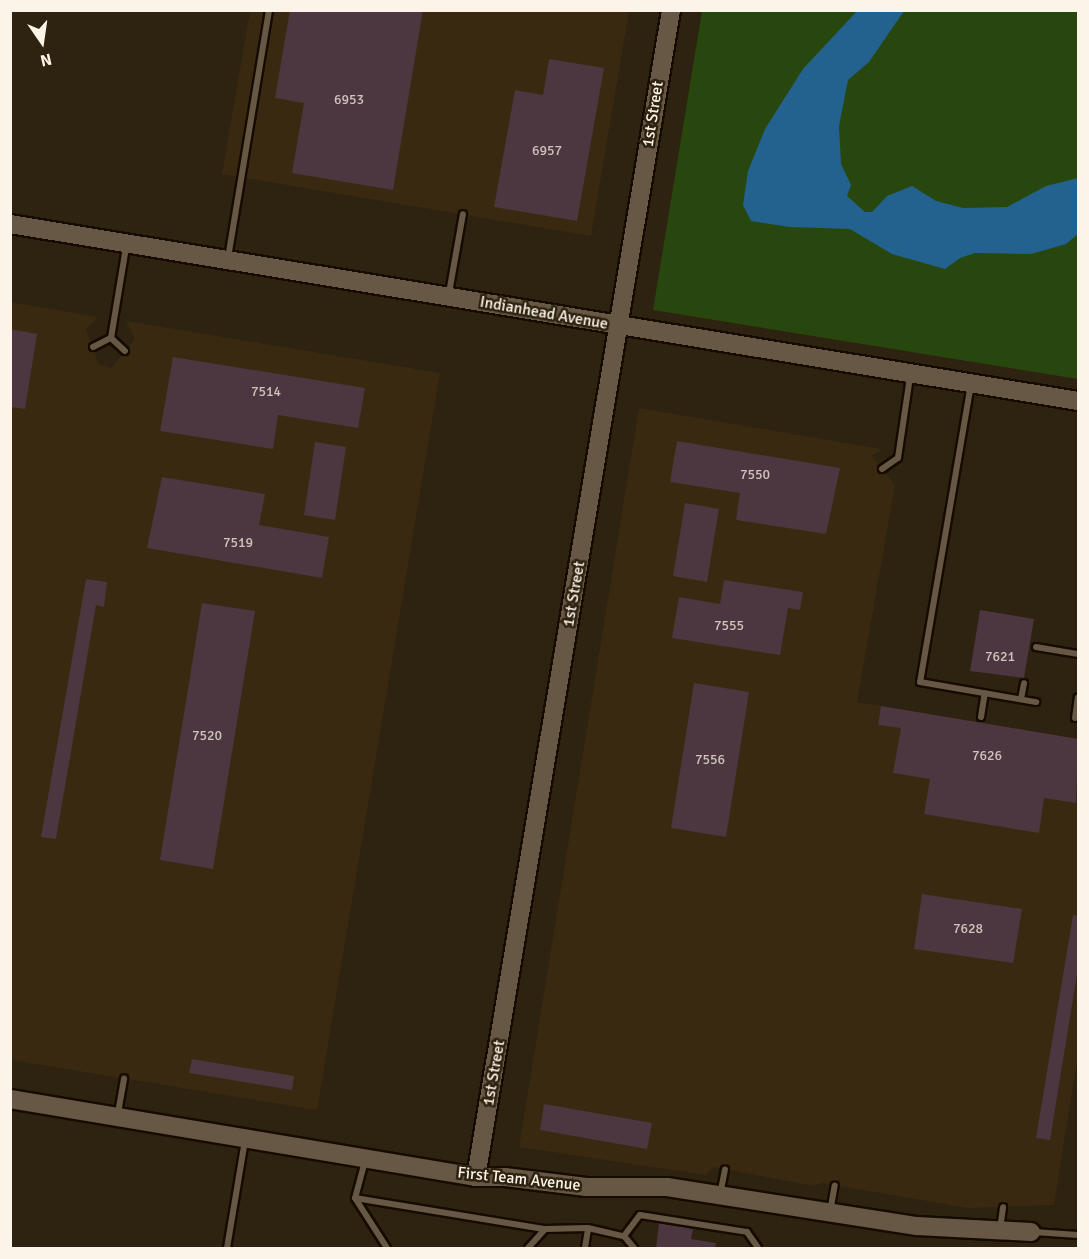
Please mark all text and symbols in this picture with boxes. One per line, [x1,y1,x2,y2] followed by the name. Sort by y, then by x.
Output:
[12,12,72,72] north arrow
[38,49,54,71] text: N
[638,80,668,148] street label: 1st Street
[334,92,364,108] house number: 6953
[532,143,562,159] house number: 6957
[478,292,610,334] street label: Indianhead Avenue
[251,384,281,400] house number: 7514
[740,467,770,483] house number: 7550
[223,535,253,551] house number: 7519
[559,560,589,628] street label: 1st Street
[714,618,744,634] house number: 7555
[985,649,1015,665] house number: 7621
[192,728,222,744] house number: 7520
[972,748,1002,764] house number: 7626
[695,752,725,768] house number: 7556
[953,921,983,937] house number: 7628
[479,1039,509,1107] street label: 1st Street
[457,1163,581,1195] street label: First Team Avenue

